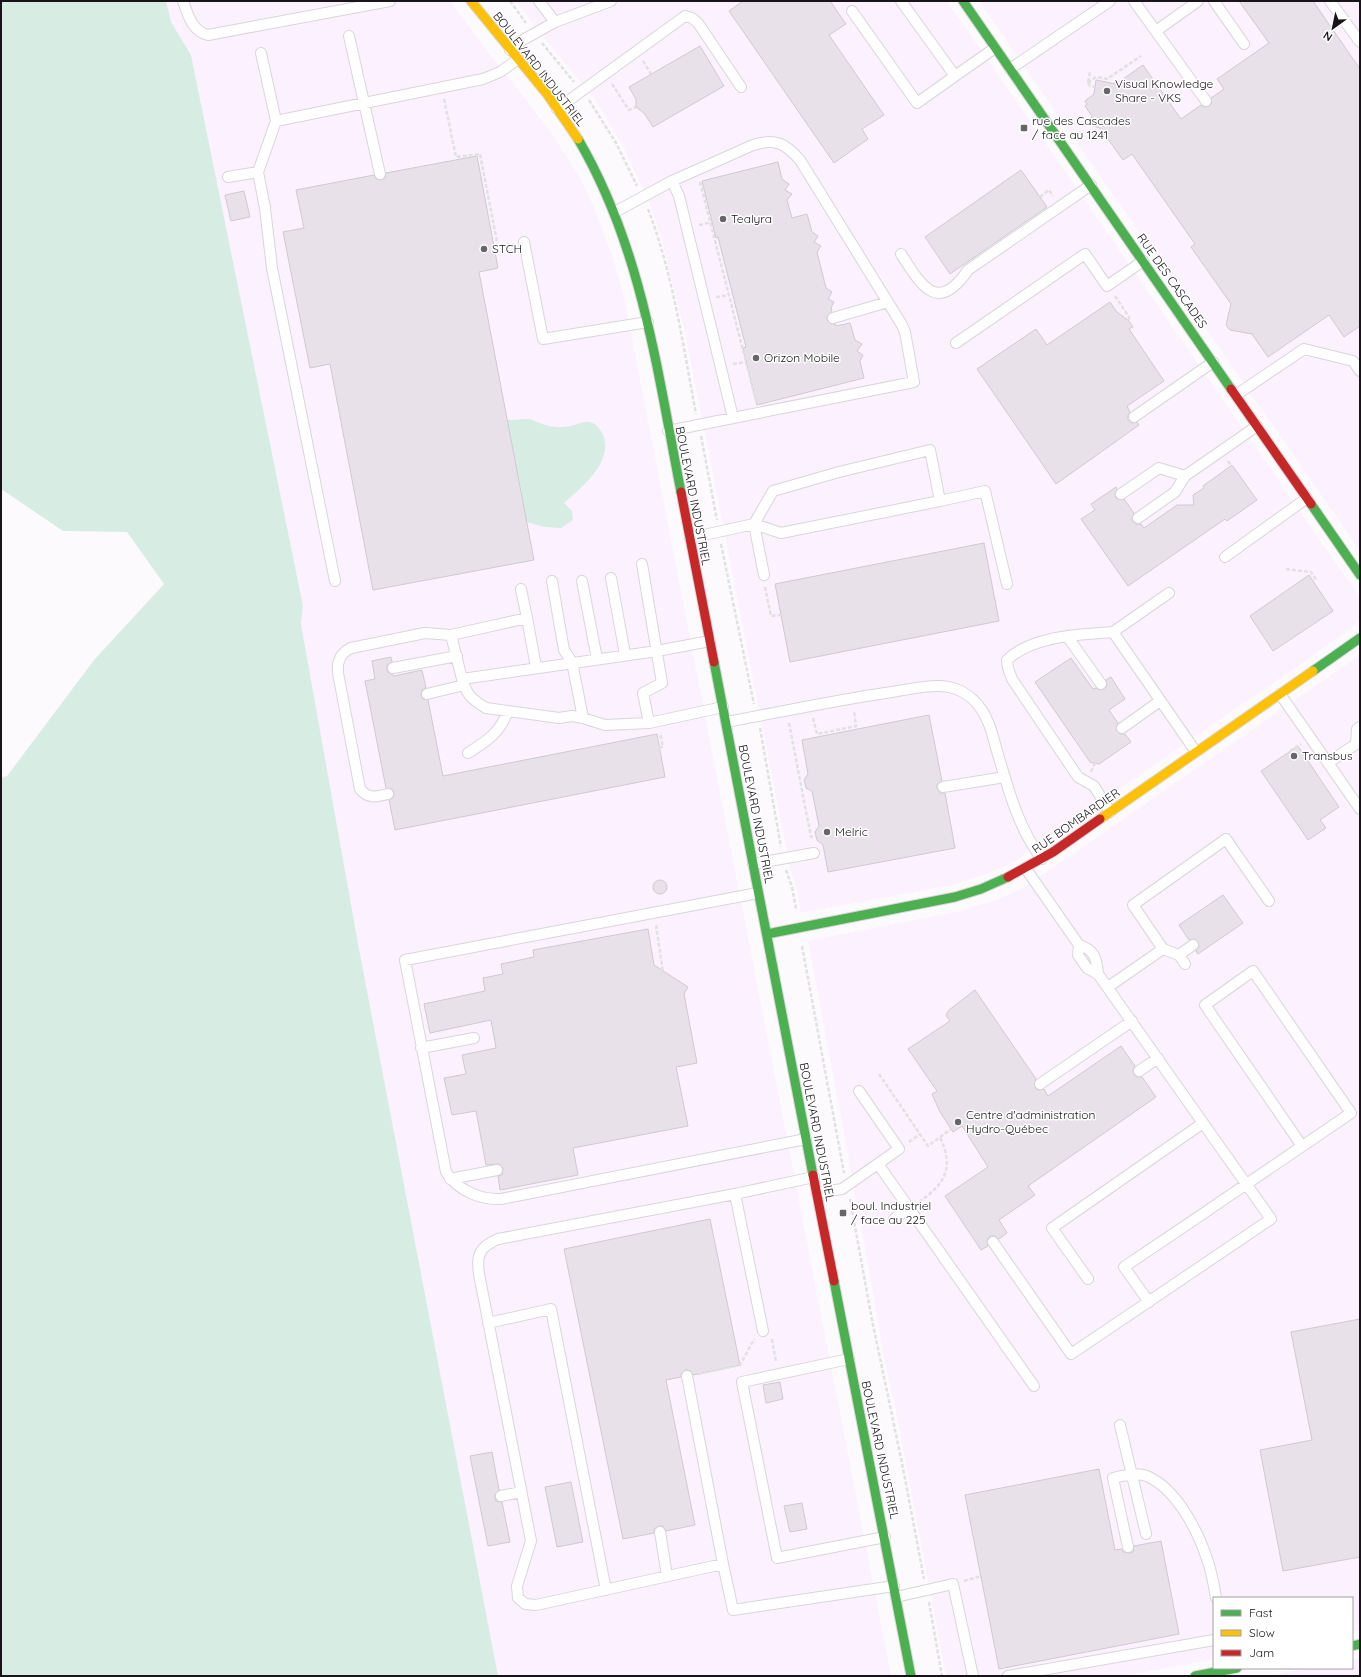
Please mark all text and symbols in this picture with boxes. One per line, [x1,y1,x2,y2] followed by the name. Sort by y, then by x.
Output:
[490,8,589,129] street label: BOULEVARD INDUSTRIEL
[1313,8,1353,48] north arrow
[1320,28,1335,44] text: N
[1115,76,1213,105] place label: Visual Knowledge Share - VKS
[1102,86,1112,96] marker: Visual Knowledge Share - VKS
[1032,113,1131,142] place label: rue des Cascades / face au 1241
[1019,123,1029,133] marker: rue des Cascades / face au 1241
[731,211,772,226] place label: Tealyra
[718,214,728,224] marker: Tealyra
[1134,230,1211,331] street label: RUE DES CASCADES
[492,241,522,256] place label: STCH
[479,244,489,254] marker: STCH
[764,350,840,365] place label: Orizon Mobile
[751,353,761,363] marker: Orizon Mobile
[673,425,714,567] street label: BOULEVARD INDUSTRIEL
[736,743,777,885] street label: BOULEVARD INDUSTRIEL
[1302,748,1353,763] place label: Transbus
[1289,751,1299,761] marker: Transbus
[1029,785,1122,856] street label: RUE BOMBARDIER
[835,824,868,839] place label: Melric
[822,827,832,837] marker: Melric
[797,1061,838,1203] street label: BOULEVARD INDUSTRIEL
[966,1107,1095,1136] place label: Centre d'administration Hydro-Québec
[953,1117,963,1127] marker: Centre d'administration Hydro-Québec
[851,1198,931,1227] place label: boul. Industriel / face au 225
[838,1208,848,1218] marker: boul. Industriel / face au 225
[858,1379,903,1521] street label: BOULEVARD INDUSTRIEL
[1213,1597,1353,1669] legend
[1249,1605,1273,1620] text: Fast
[1249,1625,1275,1640] text: Slow
[1249,1645,1274,1660] text: Jam

